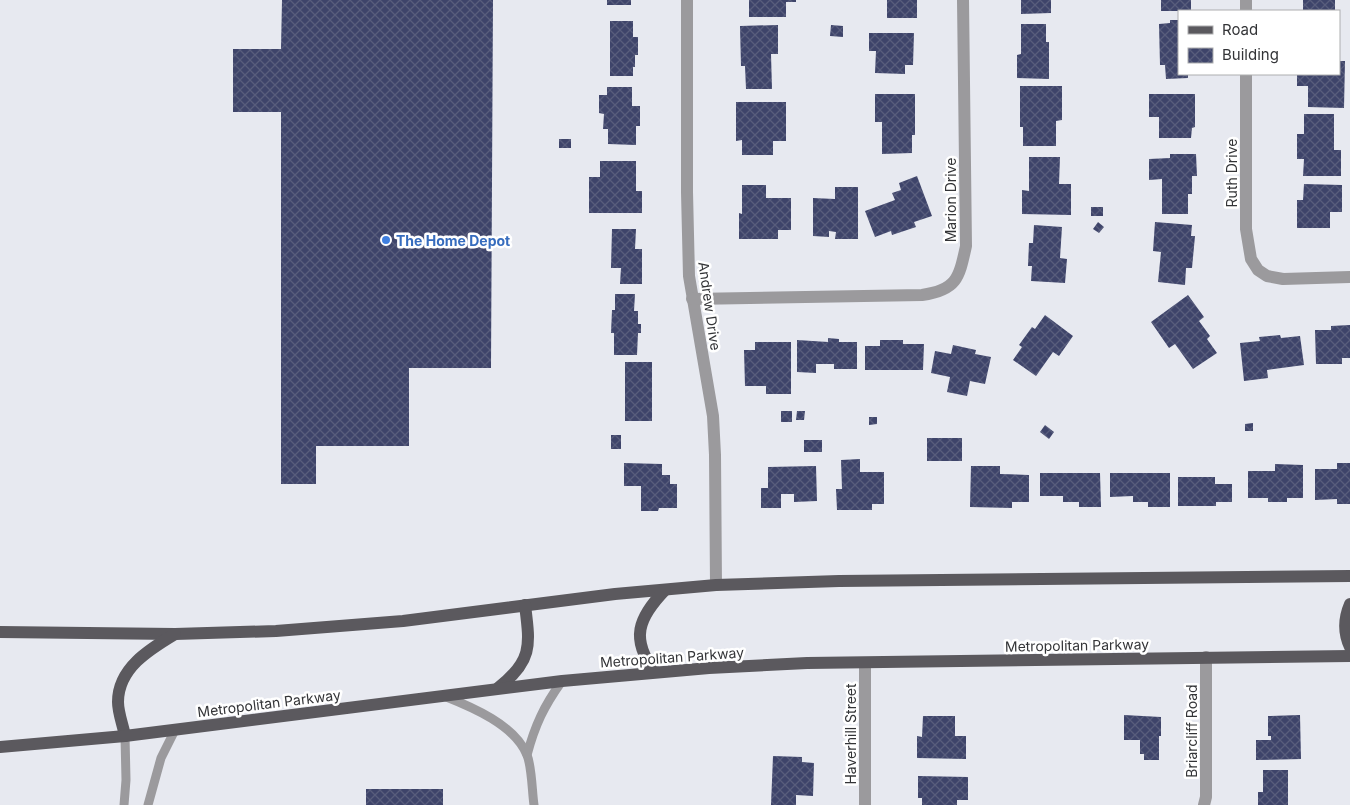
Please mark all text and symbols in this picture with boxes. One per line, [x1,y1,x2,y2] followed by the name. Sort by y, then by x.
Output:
[1178,10,1340,75] legend
[1222,20,1258,39] text: Road
[1222,45,1279,64] text: Building
[1223,139,1240,207] street label: Ruth Drive
[942,158,959,242] street label: Marion Drive
[396,232,510,249] place label: The Home Depot
[380,234,392,246] marker: The Home Depot
[695,260,725,352] street label: Andrew Drive
[1005,635,1149,655] street label: Metropolitan Parkway
[599,643,745,671] street label: Metropolitan Parkway
[842,683,859,785] street label: Haverhill Street
[1183,684,1200,778] street label: Briarcliff Road
[196,686,342,720] street label: Metropolitan Parkway

